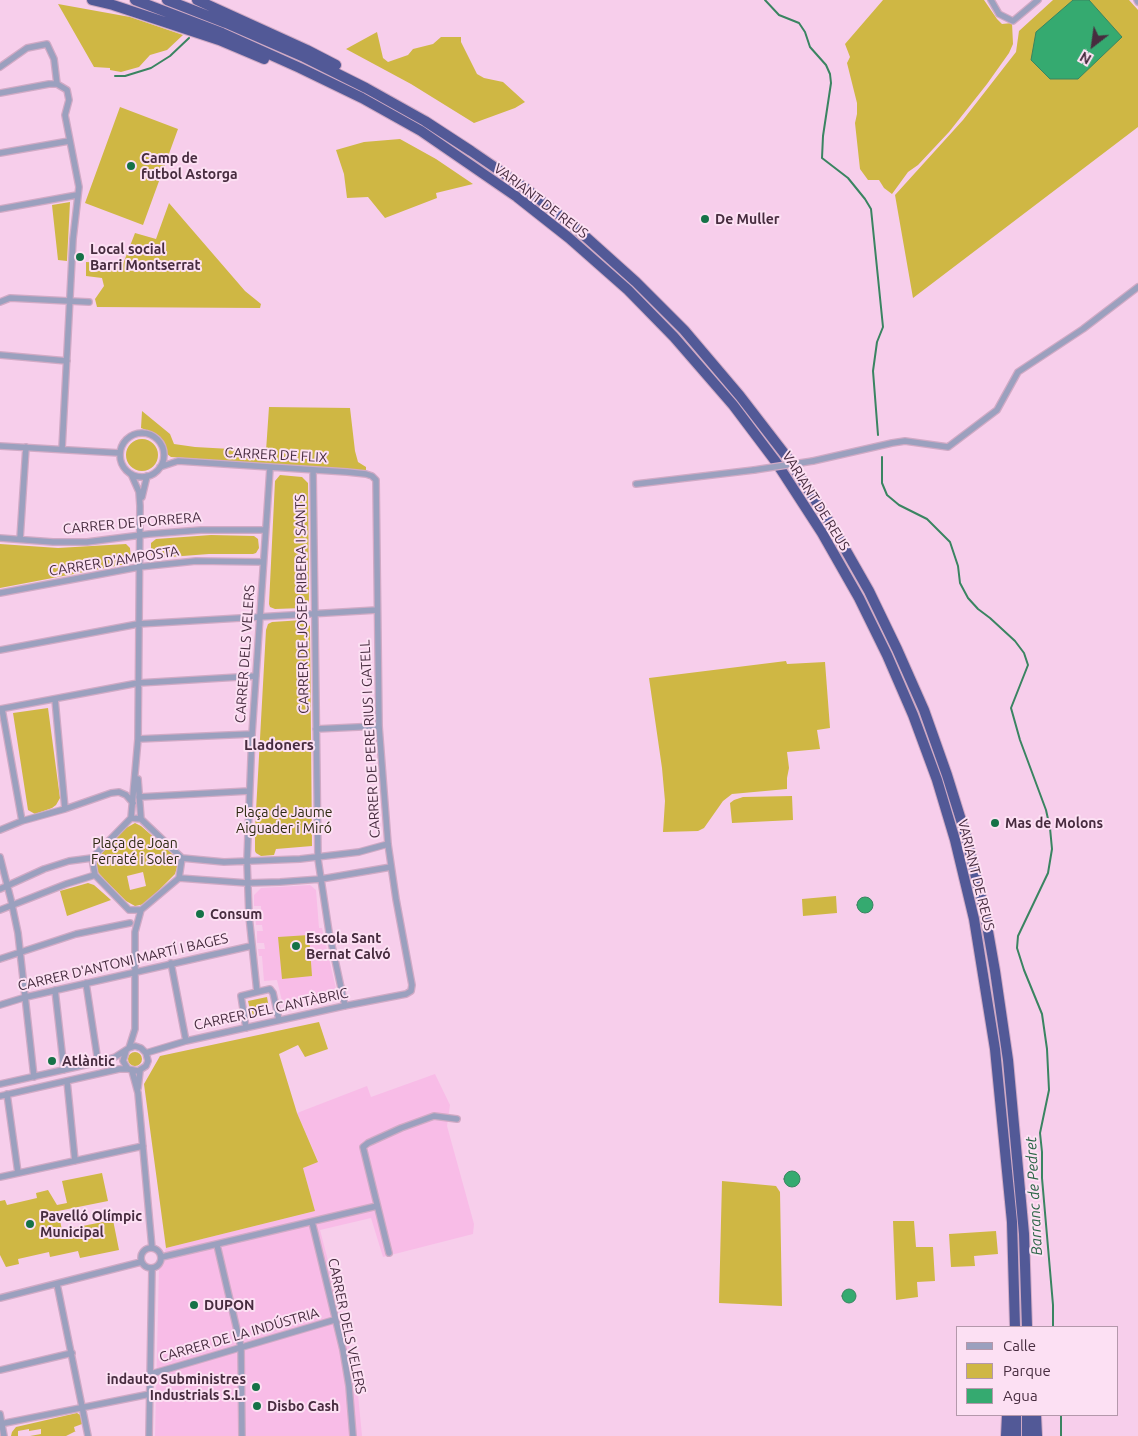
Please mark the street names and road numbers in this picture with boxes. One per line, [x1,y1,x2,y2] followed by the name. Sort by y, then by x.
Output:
[490,160,592,242] street label: VARIANT DE REUS
[224,444,328,466] street label: CARRER DE FLIX
[779,448,853,554] street label: VARIANT DE REUS
[292,494,312,714] street label: CARRER DE JOSEP RIBERA I SANTS
[62,509,202,537] street label: CARRER DE PORRERA
[48,542,180,580] street label: CARRER D'AMPOSTA
[232,584,258,724] street label: CARRER DELS VELERS
[356,639,384,839] street label: CARRER DE PERE RIUS I GATELL
[954,818,998,932] street label: VARIANT DE REUS
[16,930,230,994] street label: CARRER D'ANTONI MARTÍ I BAGES
[192,984,350,1034] street label: CARRER DEL CANTÀBRIC
[324,1256,370,1396] street label: CARRER DELS VELERS
[157,1304,321,1366] street label: CARRER DE LA INDÚSTRIA

